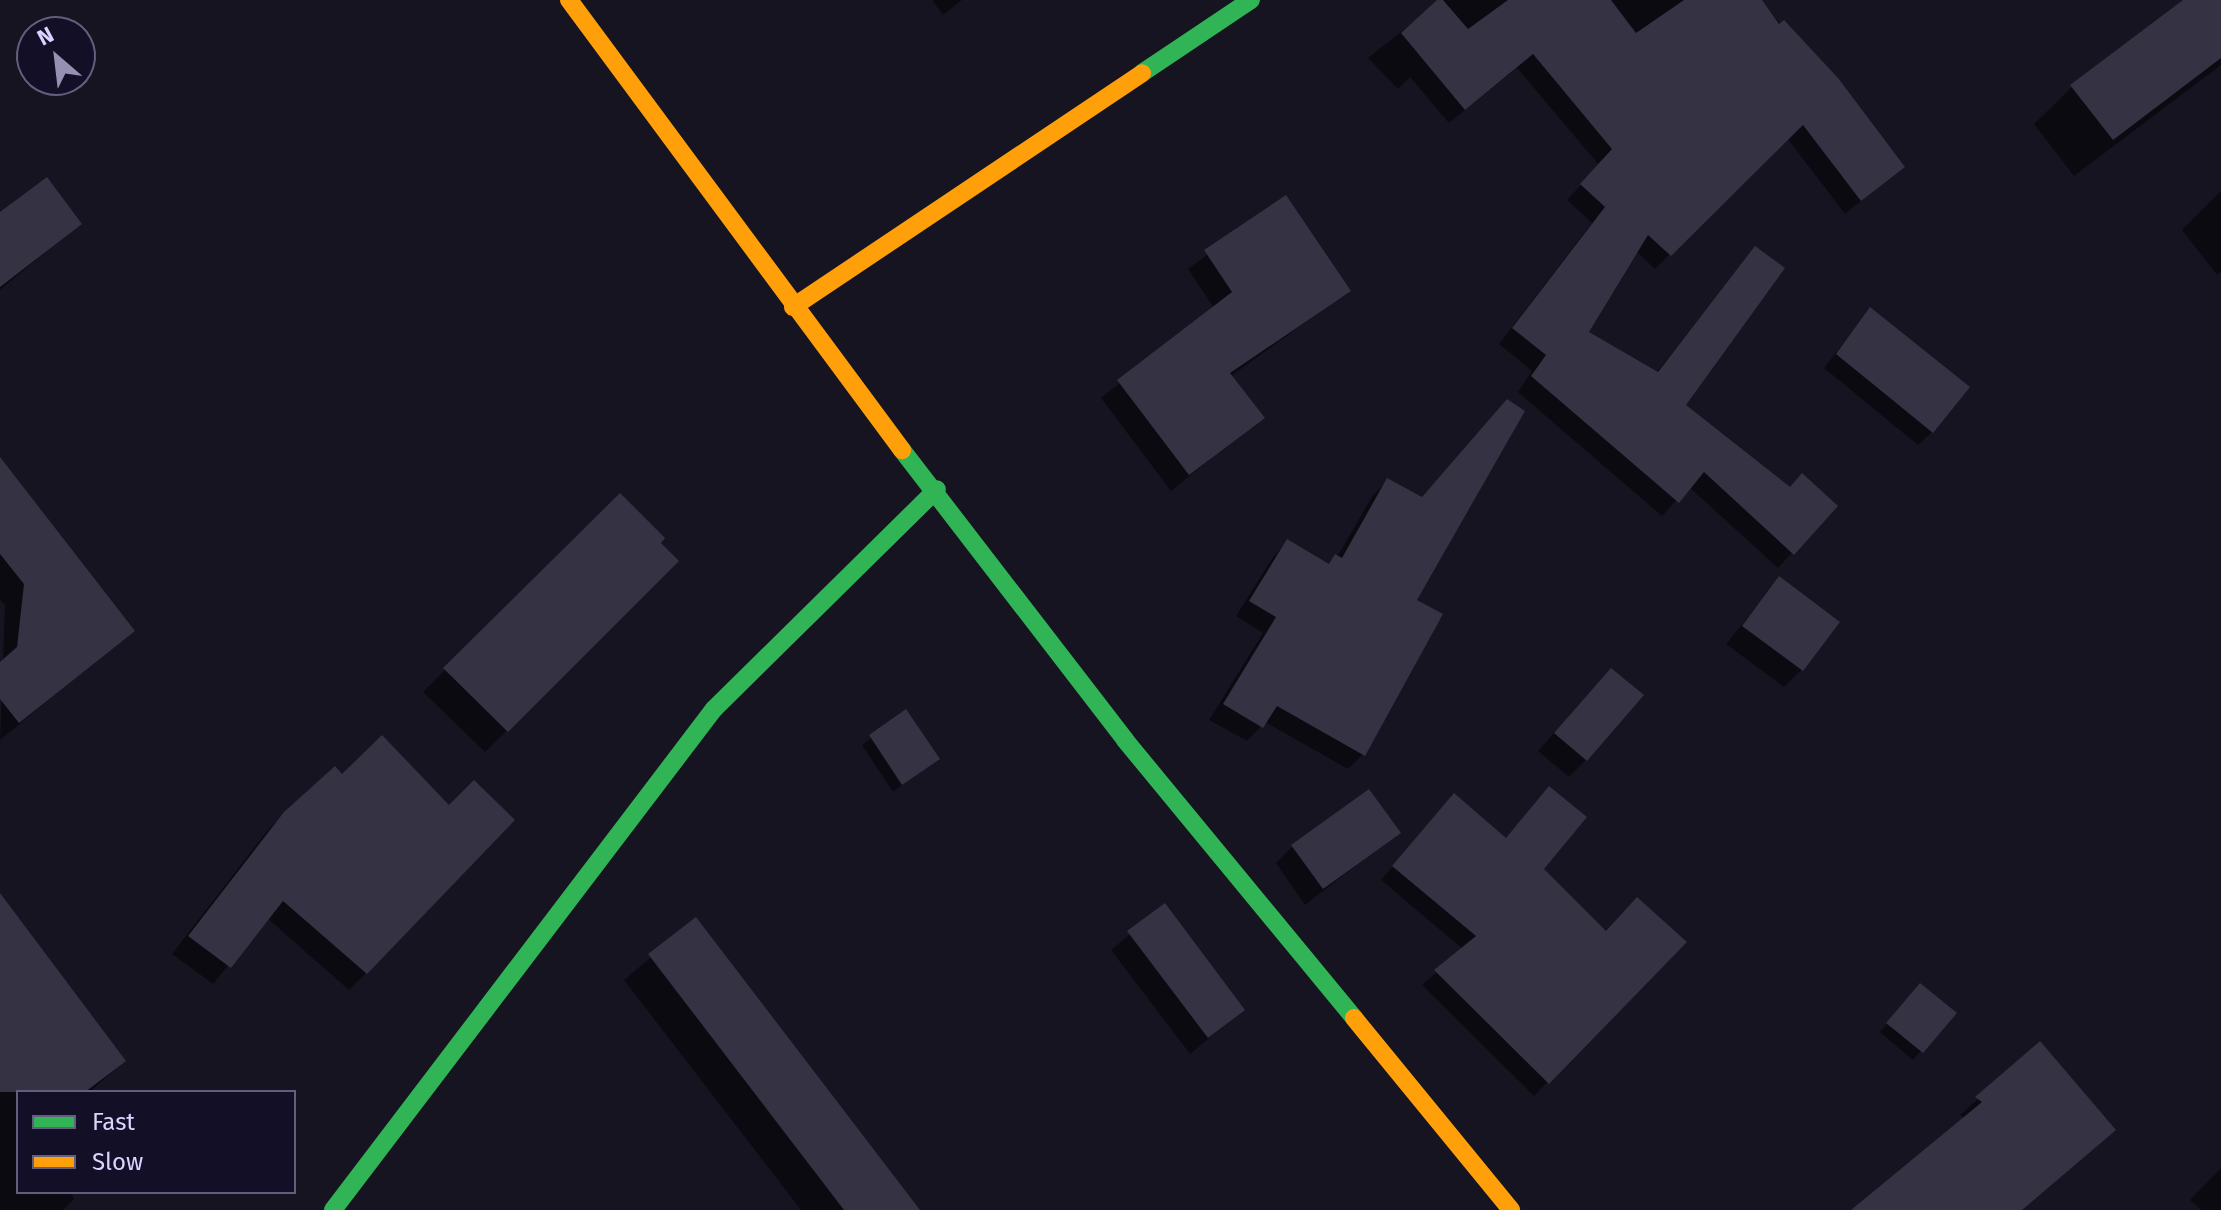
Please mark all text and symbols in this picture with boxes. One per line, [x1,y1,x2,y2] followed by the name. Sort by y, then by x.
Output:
[16,16,96,96] north arrow
[33,21,58,51] text: N
[16,1090,296,1194] legend
[92,1108,135,1136] text: Fast
[92,1148,143,1176] text: Slow

